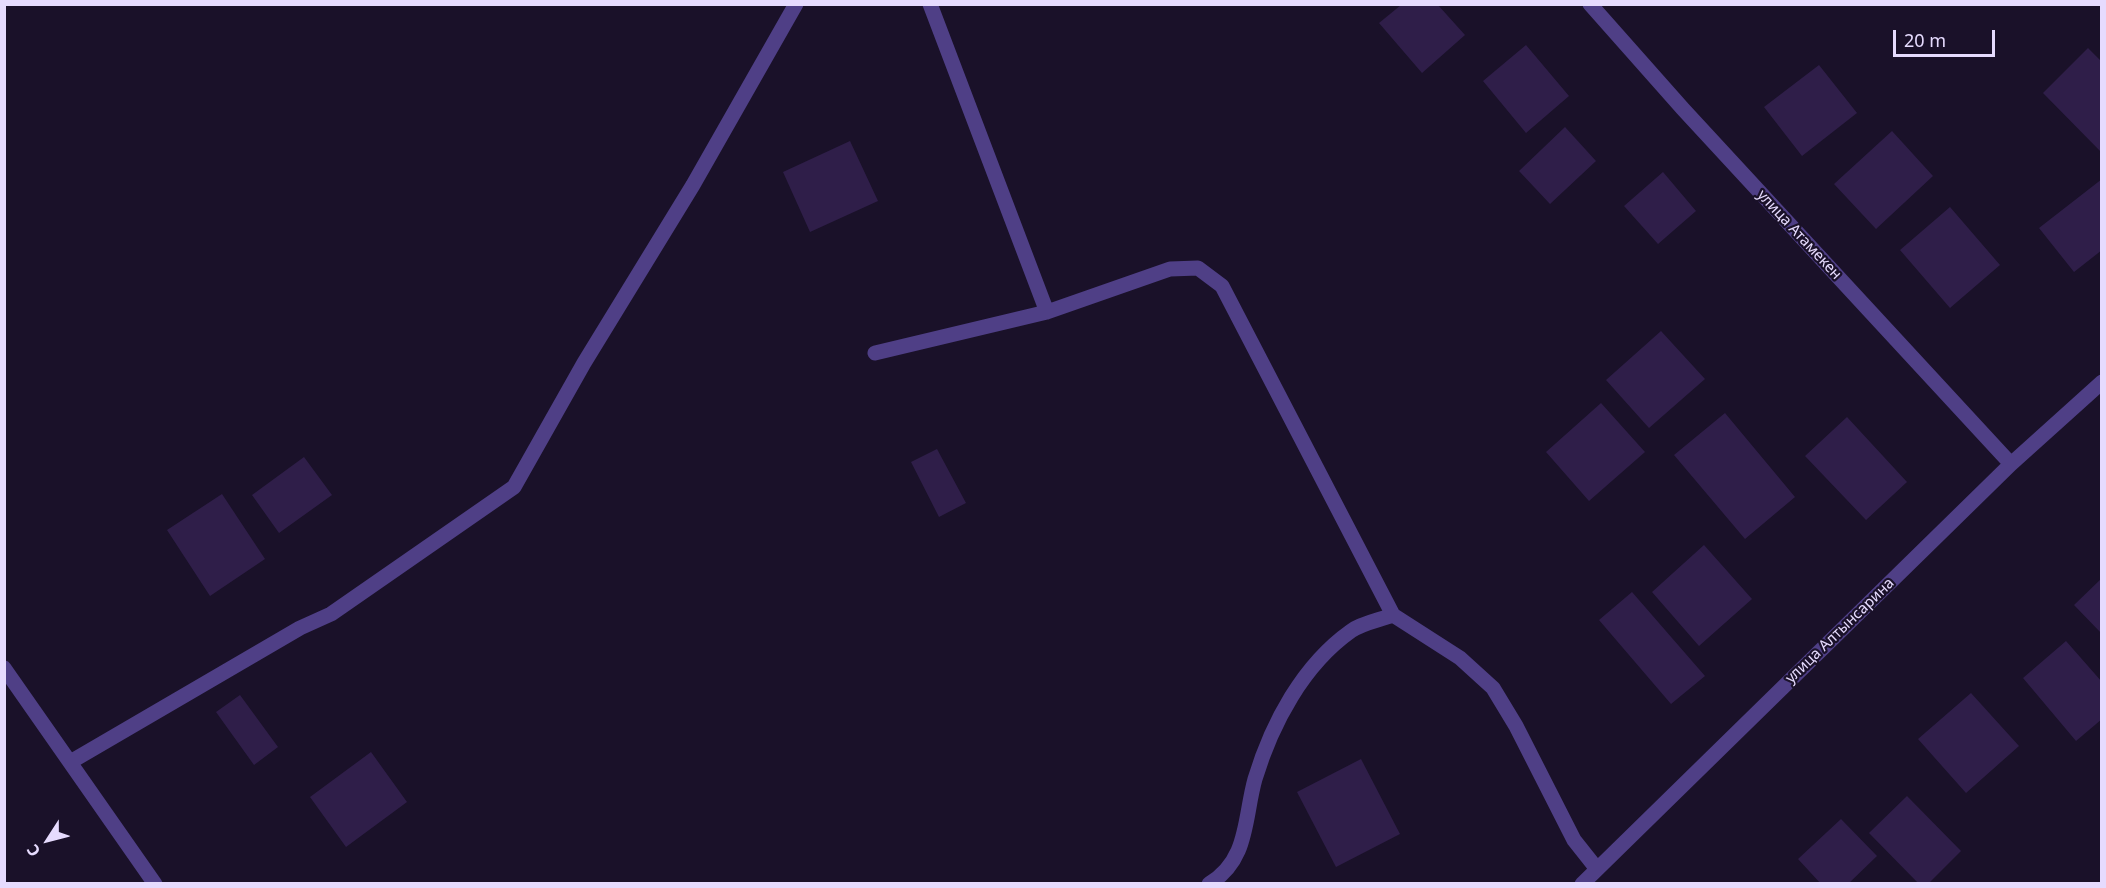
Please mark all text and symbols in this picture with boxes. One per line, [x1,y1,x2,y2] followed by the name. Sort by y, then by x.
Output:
[1896,18,1998,56] scale bar
[1904,28,1946,52] text: 20 m
[1753,187,1845,283] street label: улица Атамекен
[1782,574,1898,688] street label: улица Алтынсарина
[18,810,78,870] north arrow
[22,840,45,861] text: С

